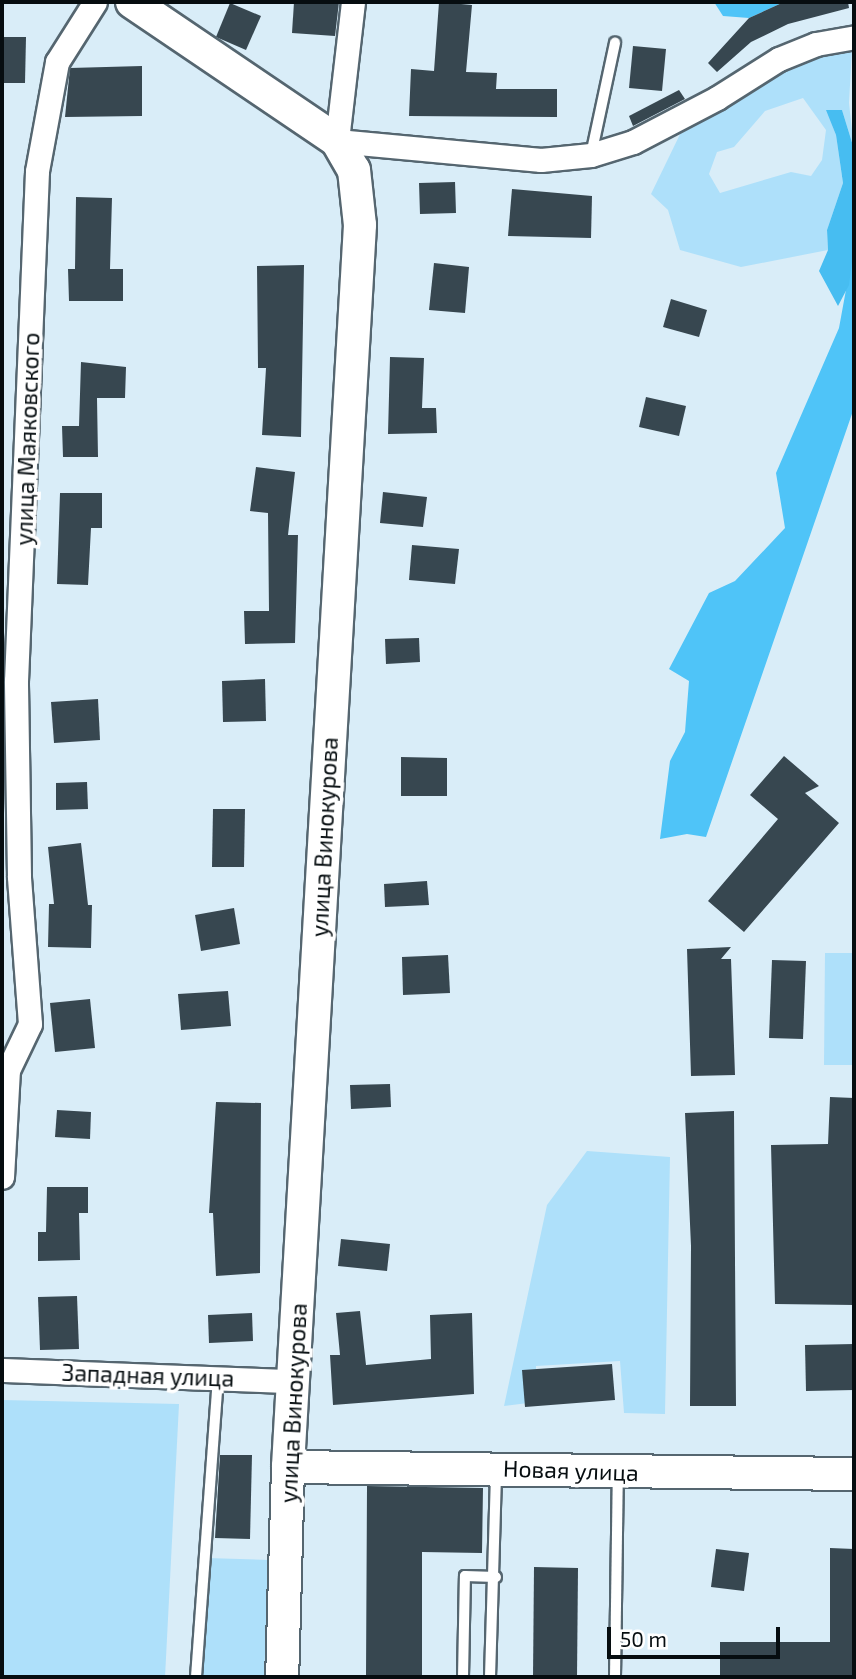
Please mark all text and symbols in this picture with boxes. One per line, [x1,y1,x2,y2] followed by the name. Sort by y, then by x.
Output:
[9,332,45,546] street label: улица Маяковского
[305,736,343,938] street label: улица Винокурова
[274,1302,312,1504] street label: улица Винокурова
[61,1358,235,1392] street label: Западная улица
[503,1454,639,1486] street label: Новая улица
[611,1612,784,1656] scale bar
[620,1626,667,1651] text: 50 m

